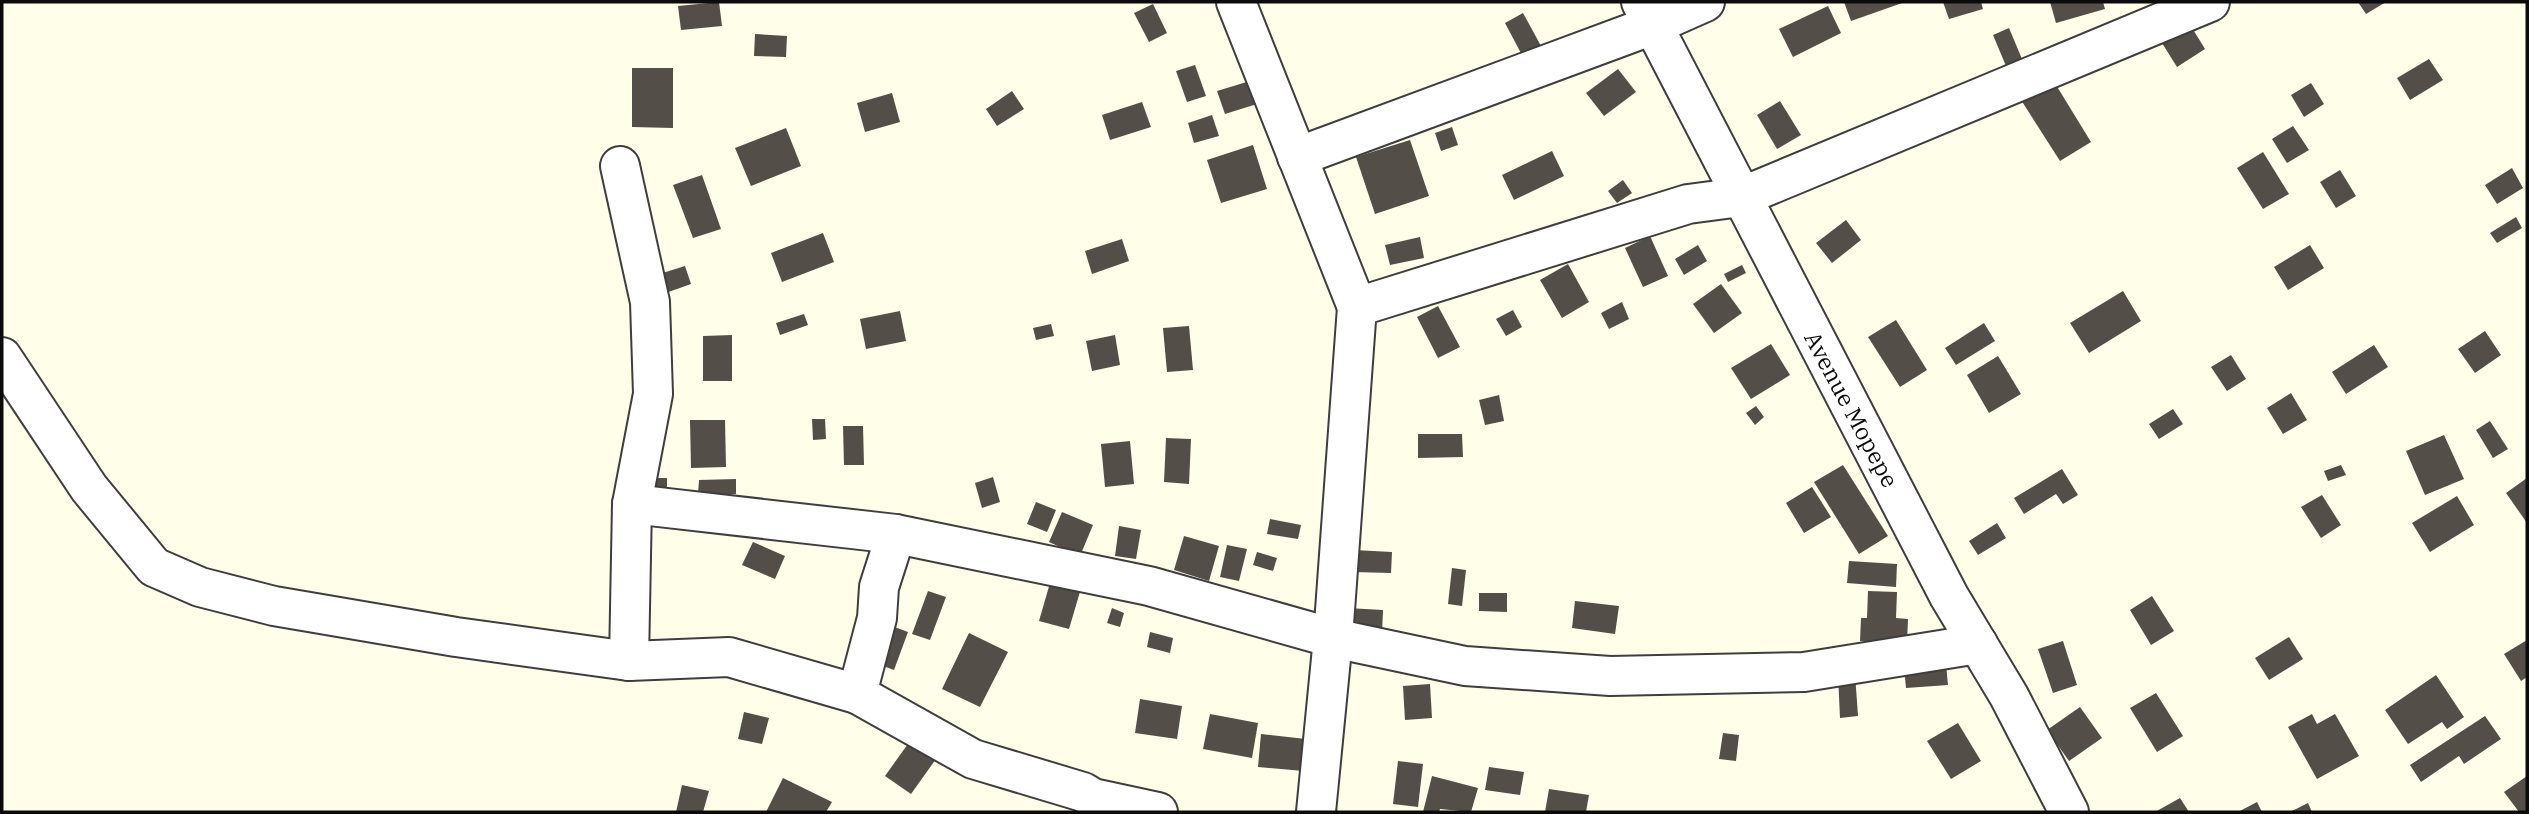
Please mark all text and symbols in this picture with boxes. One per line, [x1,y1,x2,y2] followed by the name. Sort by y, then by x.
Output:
[1798,326,1906,492] street label: Avenue Mopepe

